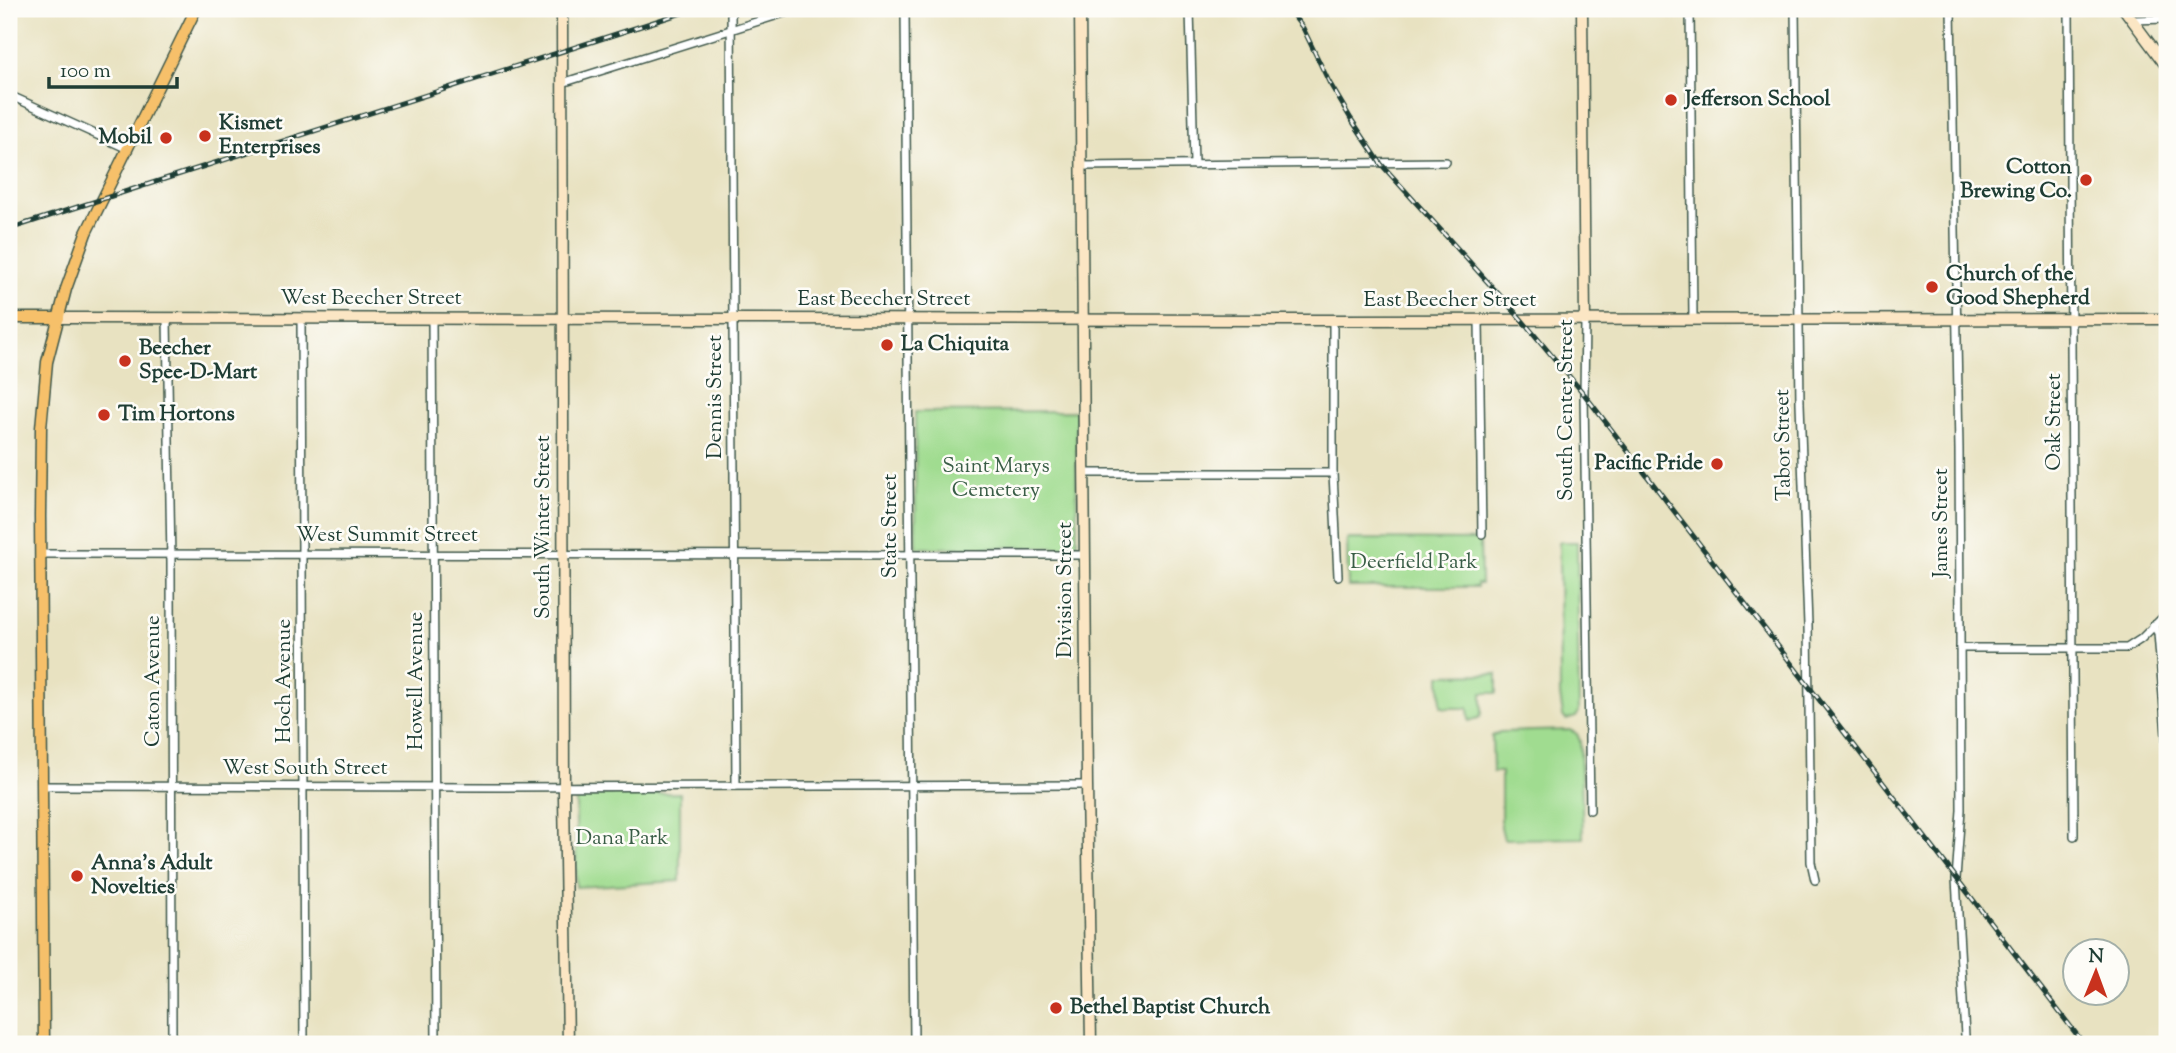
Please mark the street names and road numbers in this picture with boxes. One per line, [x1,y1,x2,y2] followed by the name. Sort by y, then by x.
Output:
[280,284,462,314] street label: West Beecher Street
[798,285,970,315] street label: East Beecher Street
[1364,286,1536,316] street label: East Beecher Street
[1552,319,1582,501] street label: South Center Street
[701,335,731,459] street label: Dennis Street
[2040,373,2070,471] street label: Oak Street
[1768,389,1800,501] street label: Tabor Street
[529,435,559,619] street label: South Winter Street
[1927,468,1957,579] street label: James Street
[876,474,906,578] street label: State Street
[296,521,478,551] street label: West Summit Street
[1051,522,1081,658] street label: Division Street
[402,612,432,750] street label: Howell Avenue
[139,615,169,747] street label: Caton Avenue
[270,619,300,743] street label: Hoch Avenue
[222,754,388,784] street label: West South Street

